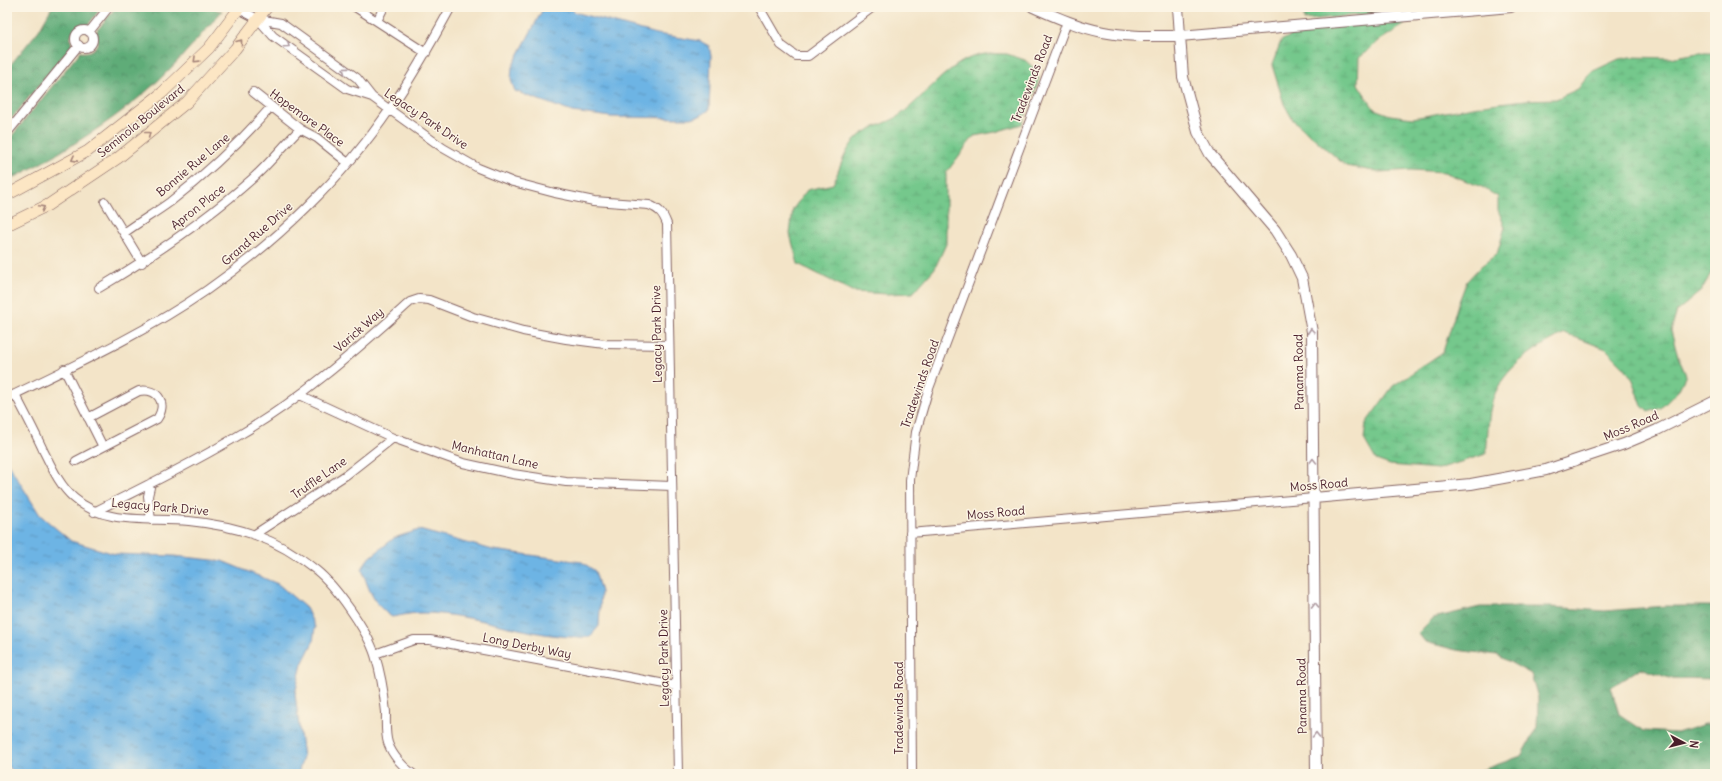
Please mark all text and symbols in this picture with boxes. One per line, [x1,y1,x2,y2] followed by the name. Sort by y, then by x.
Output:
[1008,33,1055,125] street label: Tradewinds Road
[235,40,242,47] one-way arrow
[282,40,289,47] one-way arrow
[193,55,201,63] one-way arrow
[343,68,350,75] one-way arrow
[94,81,187,160] street label: Seminola Boulevard
[267,85,348,150] street label: Hopemore Place
[381,85,471,152] street label: Legacy Park Drive
[153,130,232,200] street label: Bonnie Rue Lane
[144,131,151,138] one-way arrow
[70,154,78,162] one-way arrow
[167,181,228,233] street label: Apron Place
[218,199,295,269] street label: Grand Rue Drive
[38,205,45,213] one-way arrow
[648,285,665,383] street label: Legacy Park Drive
[331,304,386,355] street label: Varick Way
[1307,328,1316,334] one-way arrow
[1290,334,1307,410] street label: Panama Road
[897,337,942,430] street label: Tradewinds Road
[1601,407,1661,444] street label: Moss Road
[450,437,540,472] street label: Manhattan Lane
[288,453,349,502] street label: Truffle Lane
[1309,458,1317,464] one-way arrow
[1289,474,1349,495] street label: Moss Road
[111,495,209,518] street label: Legacy Park Drive
[966,502,1026,523] street label: Moss Road
[1311,602,1319,608] one-way arrow
[655,609,672,707] street label: Legacy Park Drive
[482,630,573,661] street label: Long Derby Way
[1293,658,1310,734] street label: Panama Road
[891,661,906,755] street label: Tradewinds Road
[1664,723,1704,763] north arrow
[1312,732,1320,738] one-way arrow
[1687,740,1701,749] text: N

